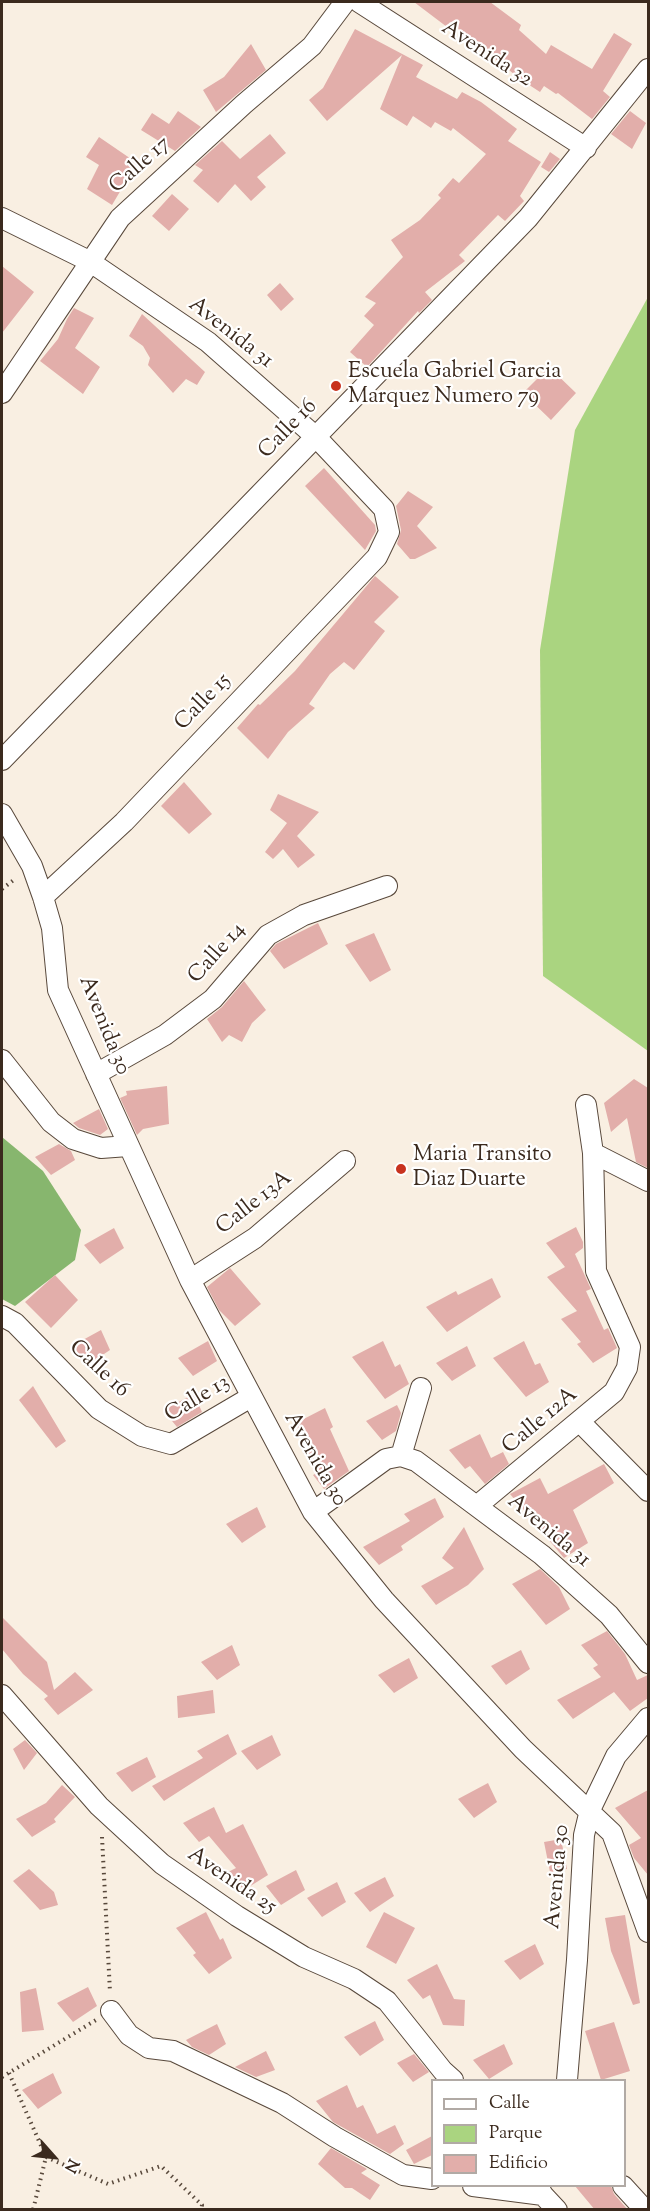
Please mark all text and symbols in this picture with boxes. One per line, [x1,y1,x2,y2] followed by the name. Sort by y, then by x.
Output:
[435,16,537,94] street label: Avenida 32
[105,132,177,200] street label: Calle 17
[182,293,278,375] street label: Avenida 31
[348,360,561,412] place label: Escuela Gabriel Garcia Marquez Numero 79
[329,379,343,393] marker: Escuela Gabriel Garcia Marquez Numero 79
[254,395,324,465] street label: Calle 16
[170,669,238,737] street label: Calle 15
[184,918,252,990] street label: Calle 14
[71,973,135,1079] street label: Avenida 30
[413,1143,552,1194] place label: Maria Transito Diaz Duarte
[394,1162,408,1176] marker: Maria Transito Diaz Duarte
[212,1166,298,1242] street label: Calle 13A
[62,1335,134,1405] street label: Calle 16
[161,1370,235,1430] street label: Calle 13
[498,1383,584,1461] street label: Calle 12A
[276,1408,352,1512] street label: Avenida 30
[501,1490,595,1574] street label: Avenida 31
[541,1824,577,1930] street label: Avenida 30
[181,1843,281,1921] street label: Avenida 25
[431,2079,626,2187] legend
[489,2091,530,2117] text: Calle
[489,2121,542,2147] text: Parque
[24,2127,84,2187] north arrow
[489,2151,548,2177] text: Edificio
[57,2154,84,2176] text: N

